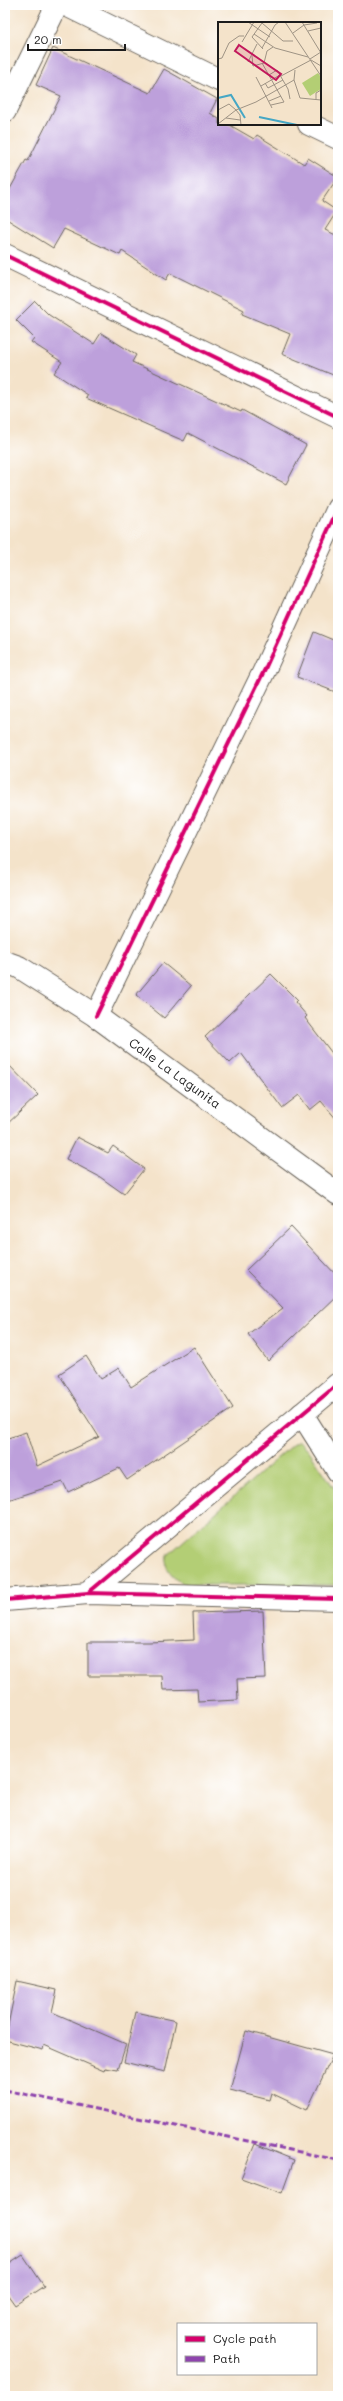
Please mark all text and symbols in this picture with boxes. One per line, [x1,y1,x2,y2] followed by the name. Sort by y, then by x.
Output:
[218,22,321,125] inset map
[28,26,125,52] scale bar
[34,31,62,47] text: 20 m
[126,1033,225,1112] street label: Calle La Lagunita
[177,2323,317,2375] legend
[213,2330,276,2346] text: Cycle path
[213,2350,240,2366] text: Path

